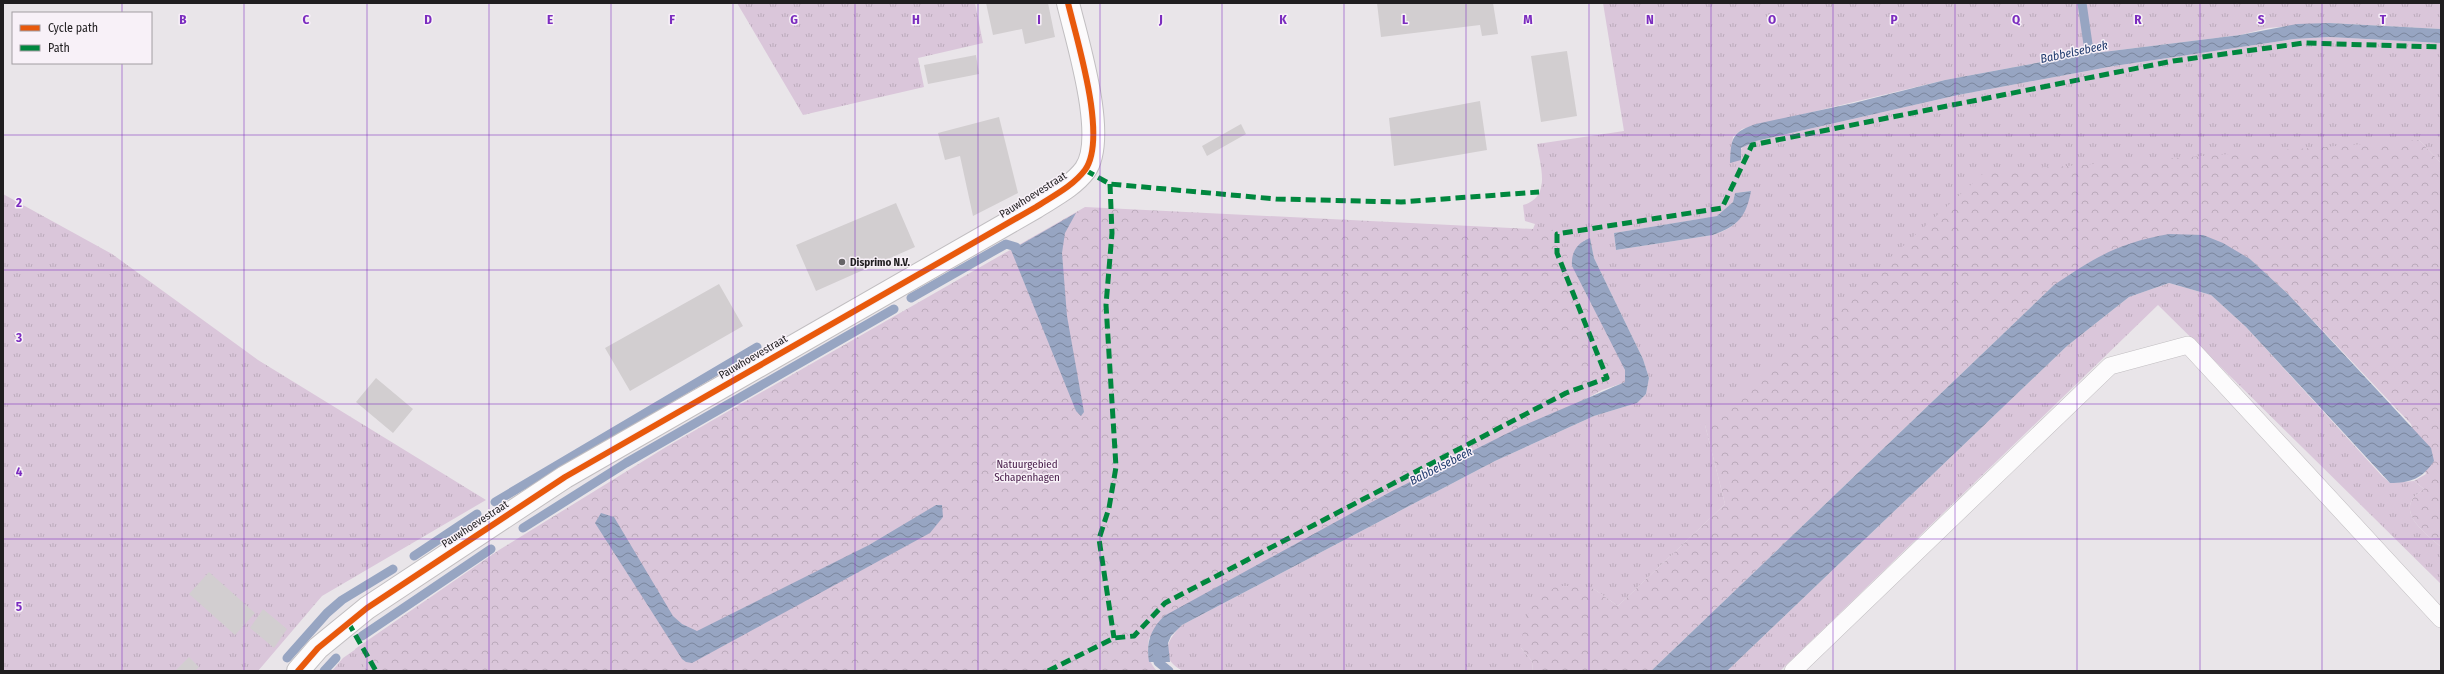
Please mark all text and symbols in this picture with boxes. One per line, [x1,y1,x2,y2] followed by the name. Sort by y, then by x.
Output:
[12,12,152,64] legend
[179,12,187,27] text: B
[303,12,310,27] text: C
[424,12,432,27] text: D
[547,12,553,27] text: E
[669,12,675,27] text: F
[790,12,798,27] text: G
[912,12,920,27] text: H
[1037,12,1041,27] text: I
[1158,12,1163,27] text: J
[1279,12,1287,27] text: K
[1402,12,1408,27] text: L
[1523,12,1533,27] text: M
[1646,12,1654,27] text: N
[1768,12,1776,27] text: O
[1890,12,1898,27] text: P
[2012,12,2021,27] text: Q
[2134,12,2142,27] text: R
[2258,12,2265,27] text: S
[2380,12,2387,27] text: T
[48,21,98,35] text: Cycle path
[2039,38,2109,66] water label: Babbelsebeek
[48,41,70,55] text: Path
[997,169,1069,221] street label: Pauwhoevestraat
[15,195,22,210] text: 2
[850,256,910,269] place label: Disprimo N.V.
[837,257,847,267] marker: Disprimo N.V.
[15,330,22,345] text: 3
[716,332,790,382] street label: Pauwhoevestraat
[1407,444,1475,488] water label: Babbelsebeek
[994,458,1060,484] park label: Natuurgebied Schapenhagen
[16,464,23,479] text: 4
[439,497,511,550] street label: Pauwhoevestraat
[16,599,22,614] text: 5

